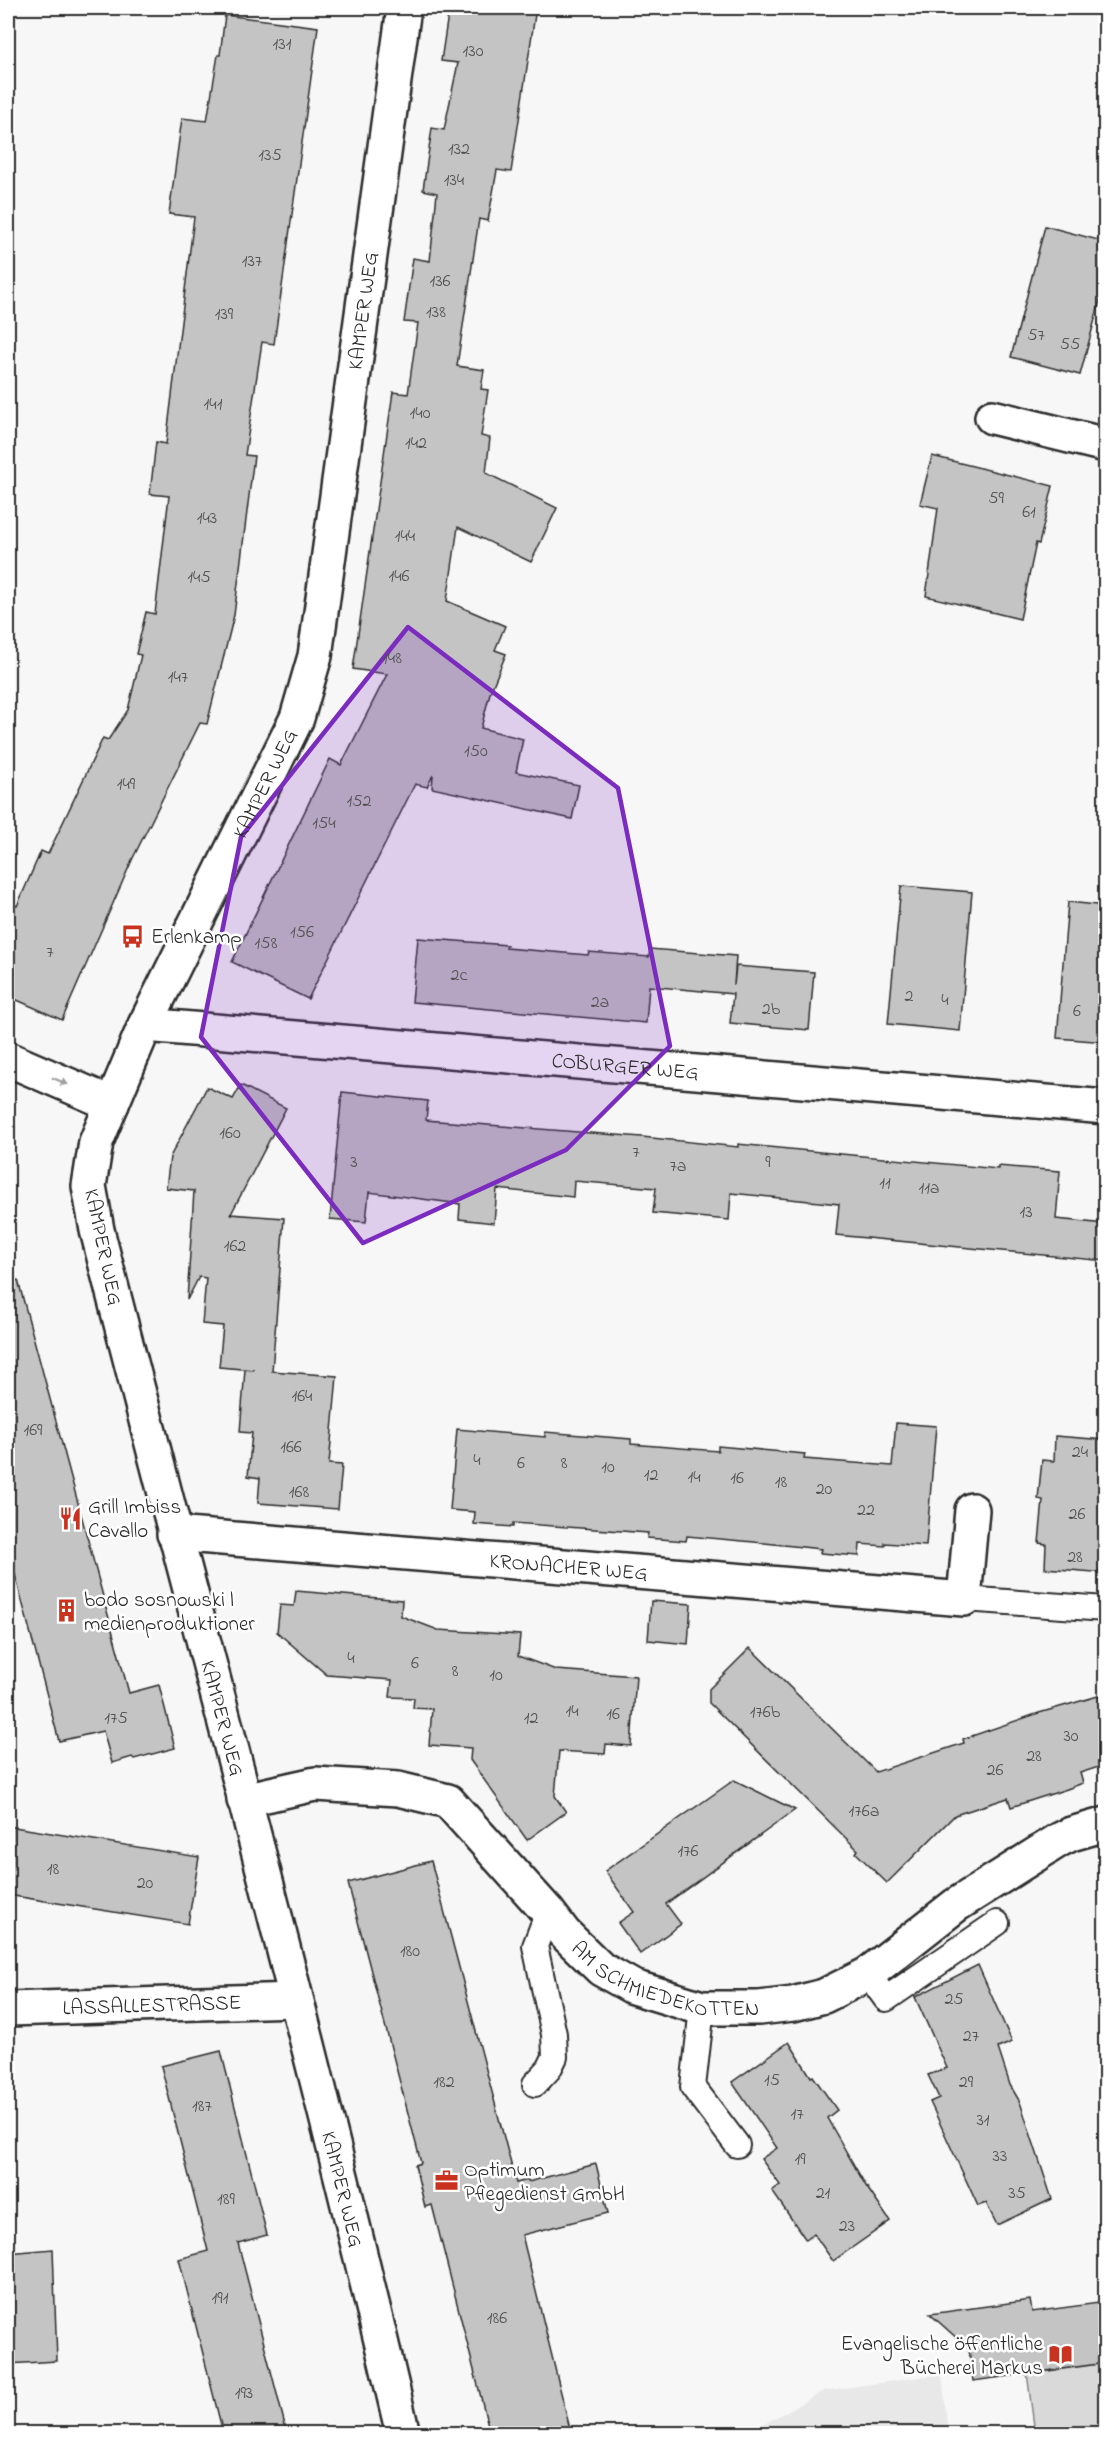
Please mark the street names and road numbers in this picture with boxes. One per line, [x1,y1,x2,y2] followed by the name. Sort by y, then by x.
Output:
[341,250,387,372] street label: KAMPER WEG
[227,725,306,844] street label: KAMPER WEG
[550,1047,700,1089] street label: COBURGER WEG
[75,1186,129,1309] street label: KAMPER WEG
[488,1547,649,1590] street label: KRONACHER WEG
[191,1657,251,1780] street label: KAMPER WEG
[564,1935,759,2026] street label: AM SCHMIEDEKOTTEN
[62,1989,242,2024] street label: LASSALLESTRASSE
[312,2128,370,2251] street label: KAMPER WEG

